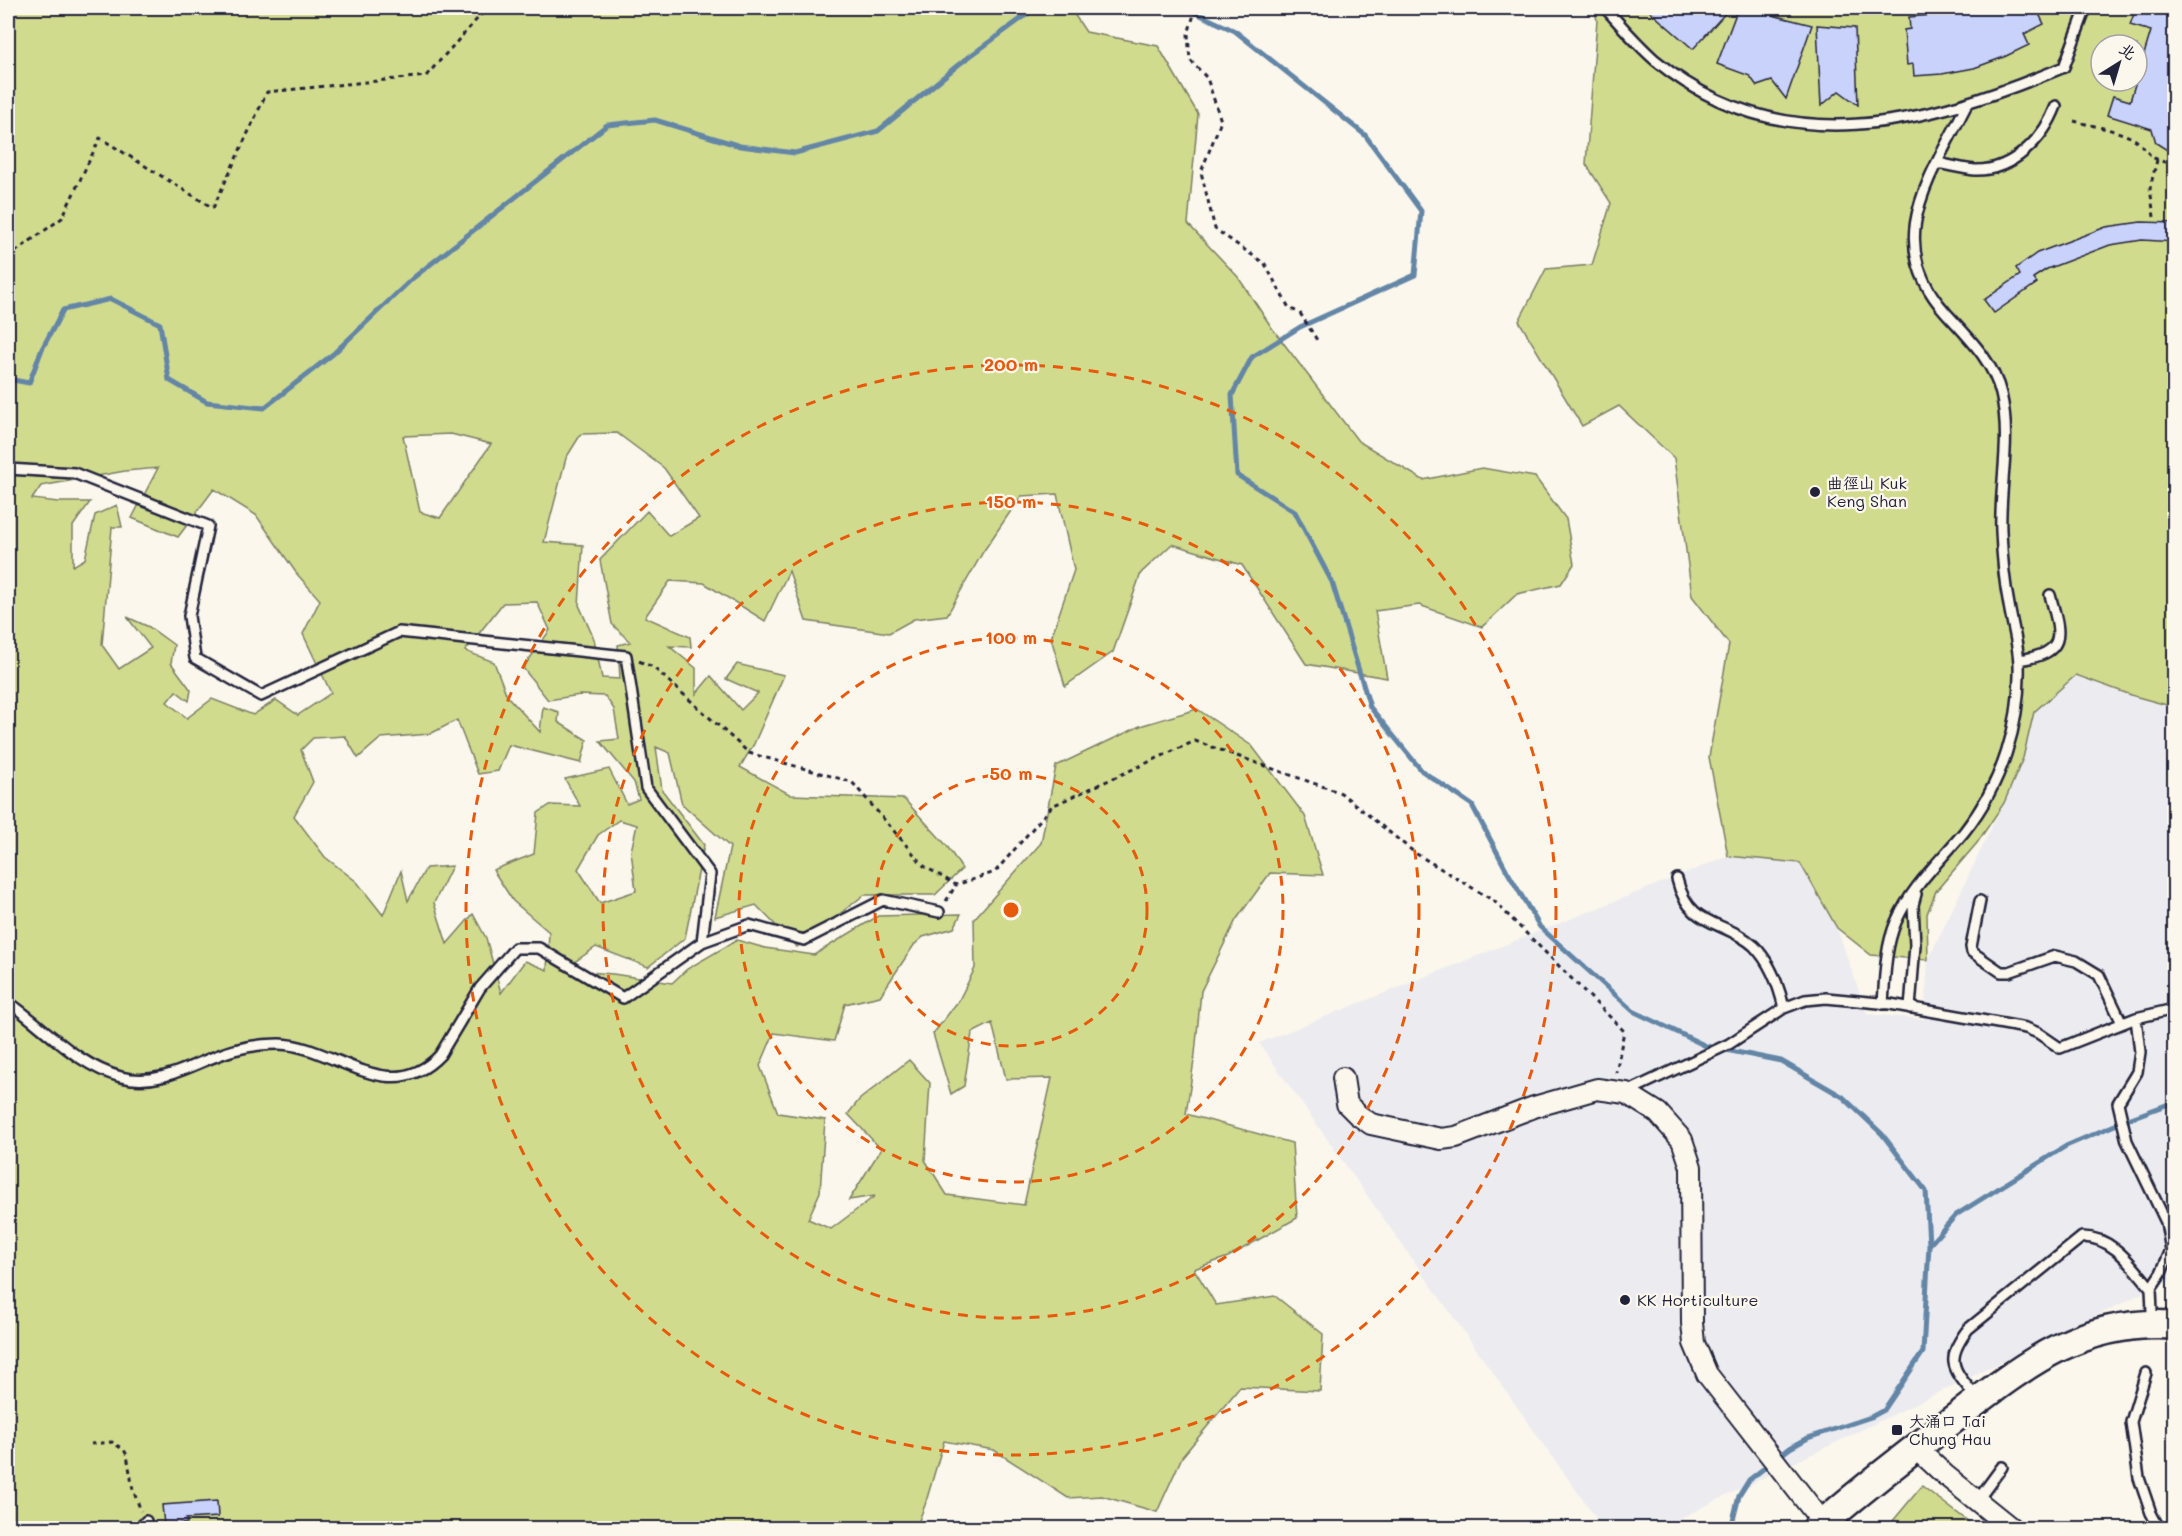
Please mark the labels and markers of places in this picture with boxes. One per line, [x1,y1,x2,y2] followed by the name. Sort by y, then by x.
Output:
[1827,472,1907,511] place label: 曲徑山 Kuk Keng Shan
[1808,485,1822,499] marker: 曲徑山 Kuk Keng Shan
[1001,900,1021,920] centre of rings
[1637,1289,1758,1310] place label: KK Horticulture
[1618,1293,1632,1307] marker: KK Horticulture
[1909,1410,1992,1449] place label: 大涌口 Tai Chung Hau
[1890,1423,1904,1437] marker: 大涌口 Tai Chung Hau

